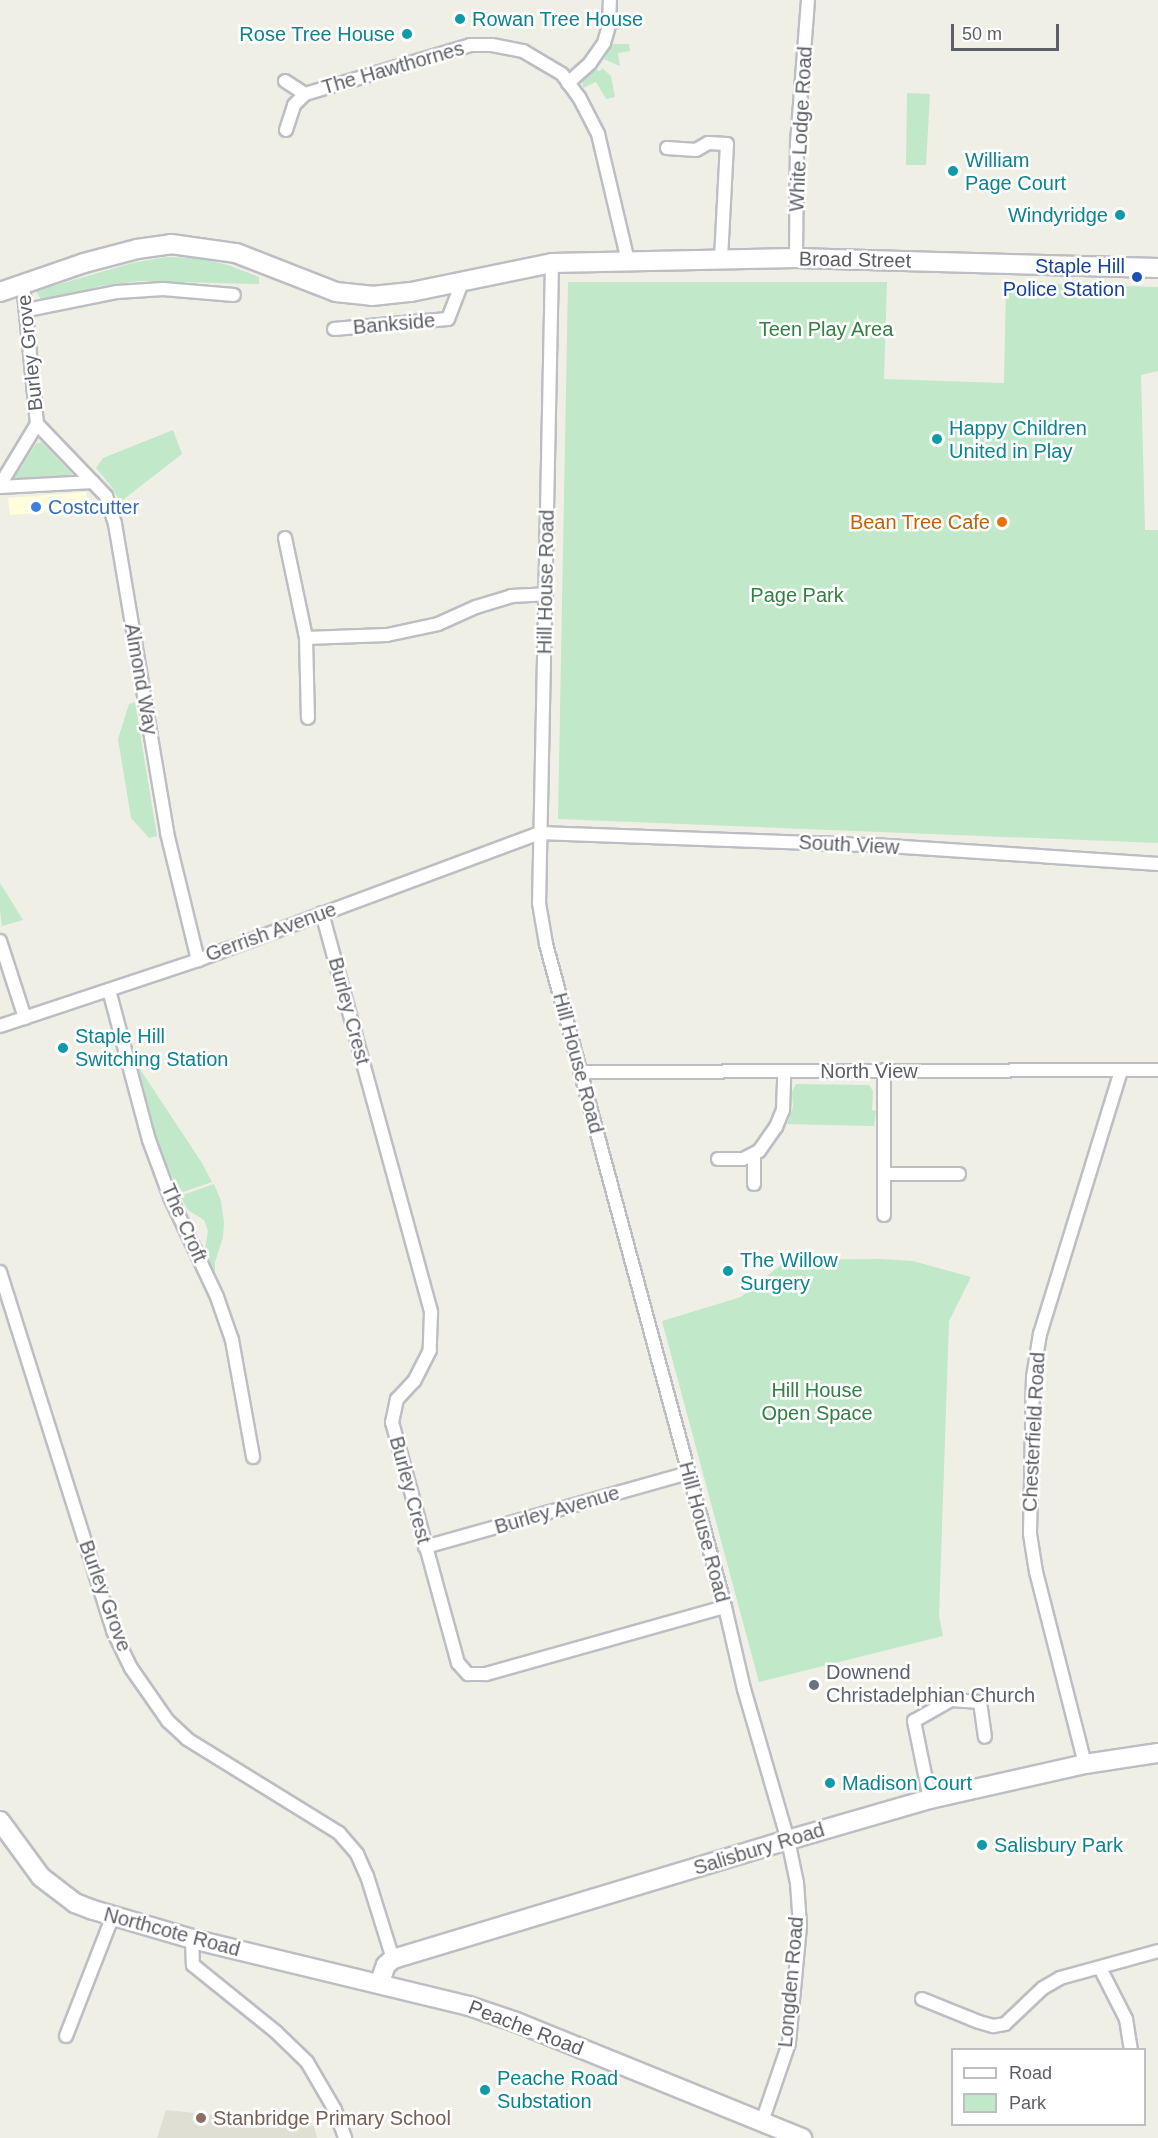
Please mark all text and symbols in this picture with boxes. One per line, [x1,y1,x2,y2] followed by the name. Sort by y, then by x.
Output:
[472,7,644,31] place label: Rowan Tree House
[453,12,467,26] marker: Rowan Tree House
[954,12,1062,50] scale bar
[239,22,395,46] place label: Rose Tree House
[962,24,1002,44] text: 50 m
[400,27,414,41] marker: Rose Tree House
[319,36,467,100] street label: The Hawthornes
[785,46,817,212] street label: White Lodge Road
[965,148,1066,195] place label: William Page Court
[946,164,960,178] marker: William Page Court
[1008,203,1108,227] place label: Windyridge
[1113,208,1127,222] marker: Windyridge
[799,247,911,273] street label: Broad Street
[1003,254,1125,301] place label: Staple Hill Police Station
[1130,270,1144,284] marker: Staple Hill Police Station
[12,294,48,412] street label: Burley Grove
[352,308,436,340] street label: Bankside
[758,317,894,341] park label: Teen Play Area
[949,416,1087,463] place label: Happy Children United in Play
[930,432,944,446] marker: Happy Children United in Play
[48,495,139,519] place label: Costcutter
[29,500,43,514] marker: Costcutter
[533,510,559,654] street label: Hill House Road
[850,510,990,534] place label: Bean Tree Cafe
[995,515,1009,529] marker: Bean Tree Cafe
[750,583,844,607] park label: Page Park
[119,621,163,737] street label: Almond Way
[798,830,900,860] street label: South View
[202,897,340,967] street label: Gerrish Avenue
[323,955,375,1067] street label: Burley Crest
[548,990,608,1136] street label: Hill House Road
[75,1024,228,1071] place label: Staple Hill Switching Station
[56,1041,70,1055] marker: Staple Hill Switching Station
[820,1059,918,1083] street label: North View
[156,1180,212,1266] street label: The Croft
[740,1248,838,1295] place label: The Willow Surgery
[721,1264,735,1278] marker: The Willow Surgery
[1018,1351,1050,1513] street label: Chesterfield Road
[761,1379,873,1426] park label: Hill House Open Space
[384,1434,436,1546] street label: Burley Crest
[674,1459,734,1605] street label: Hill House Road
[491,1481,623,1539] street label: Burley Avenue
[74,1537,136,1655] street label: Burley Grove
[826,1661,1035,1708] place label: Downend Christadelphian Church
[807,1678,821,1692] marker: Downend Christadelphian Church
[842,1771,972,1795] place label: Madison Court
[823,1776,837,1790] marker: Madison Court
[691,1818,827,1880] street label: Salisbury Road
[994,1833,1123,1857] place label: Salisbury Park
[975,1838,989,1852] marker: Salisbury Park
[101,1902,243,1962] street label: Northcote Road
[773,1916,809,2048] street label: Longden Road
[465,1995,587,2061] street label: Peache Road
[951,2048,1146,2126] legend
[1009,2063,1052,2083] text: Road
[497,2066,618,2113] place label: Peache Road Substation
[478,2083,492,2097] marker: Peache Road Substation
[1009,2093,1046,2113] text: Park
[213,2106,451,2130] place label: Stanbridge Primary School
[194,2111,208,2125] marker: Stanbridge Primary School

